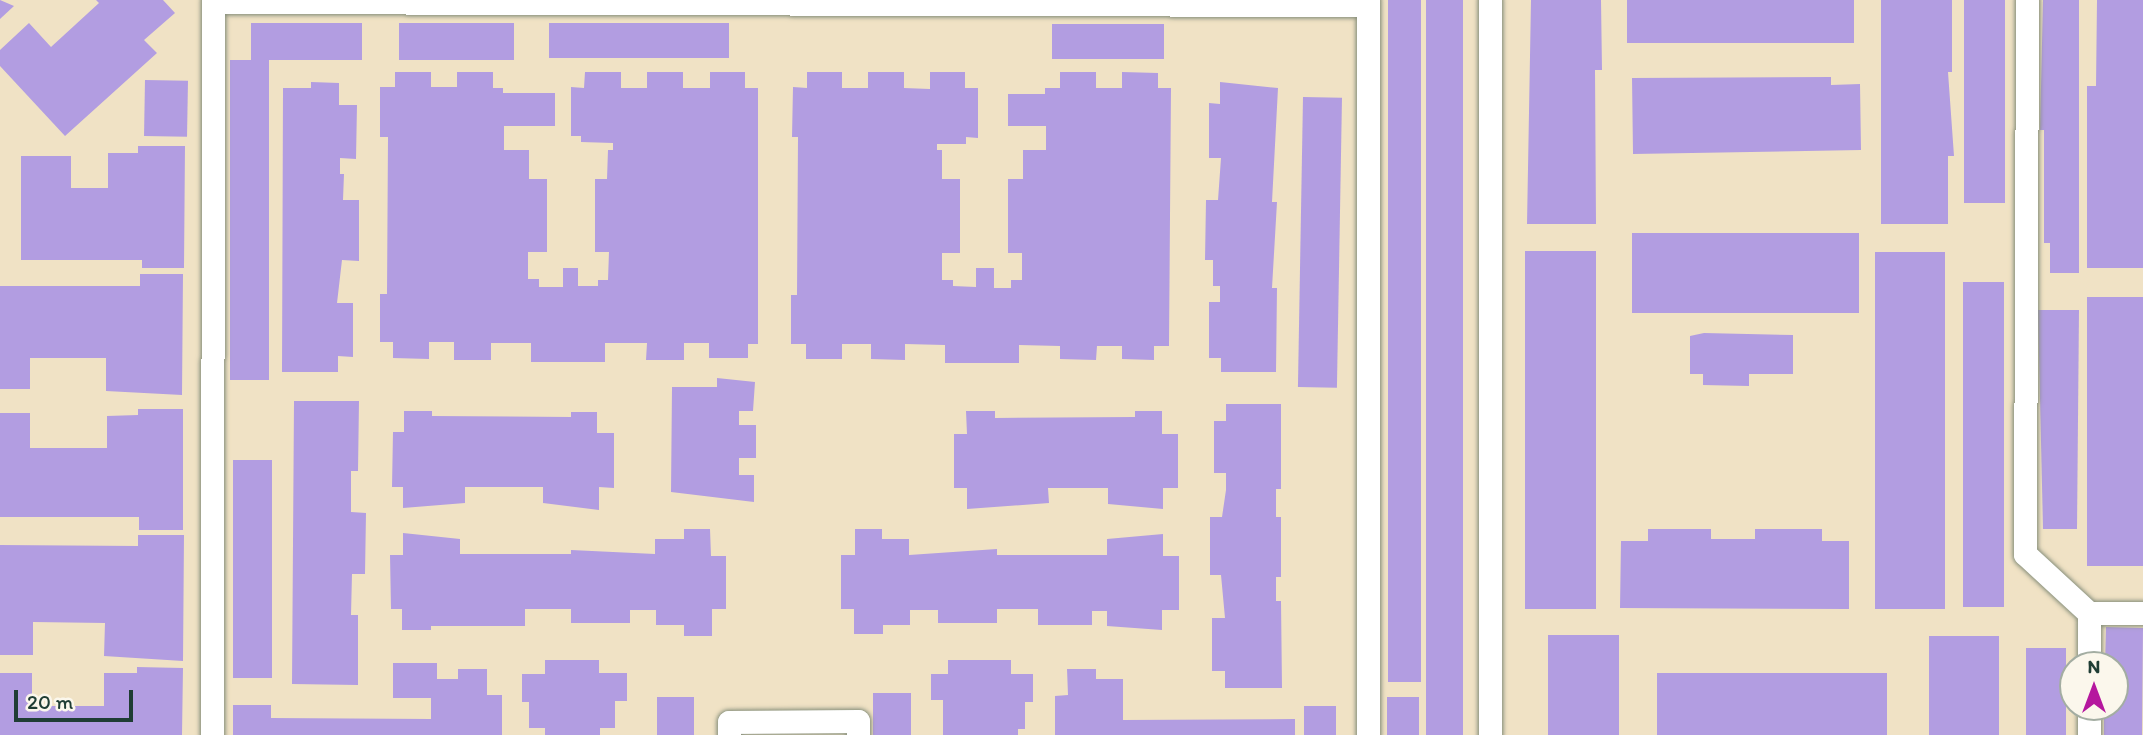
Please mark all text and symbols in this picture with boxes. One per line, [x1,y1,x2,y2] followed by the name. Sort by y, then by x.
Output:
[2059,651,2129,721] north arrow
[2088,655,2100,678] text: N
[18,676,136,720] scale bar
[27,689,73,714] text: 20 m

